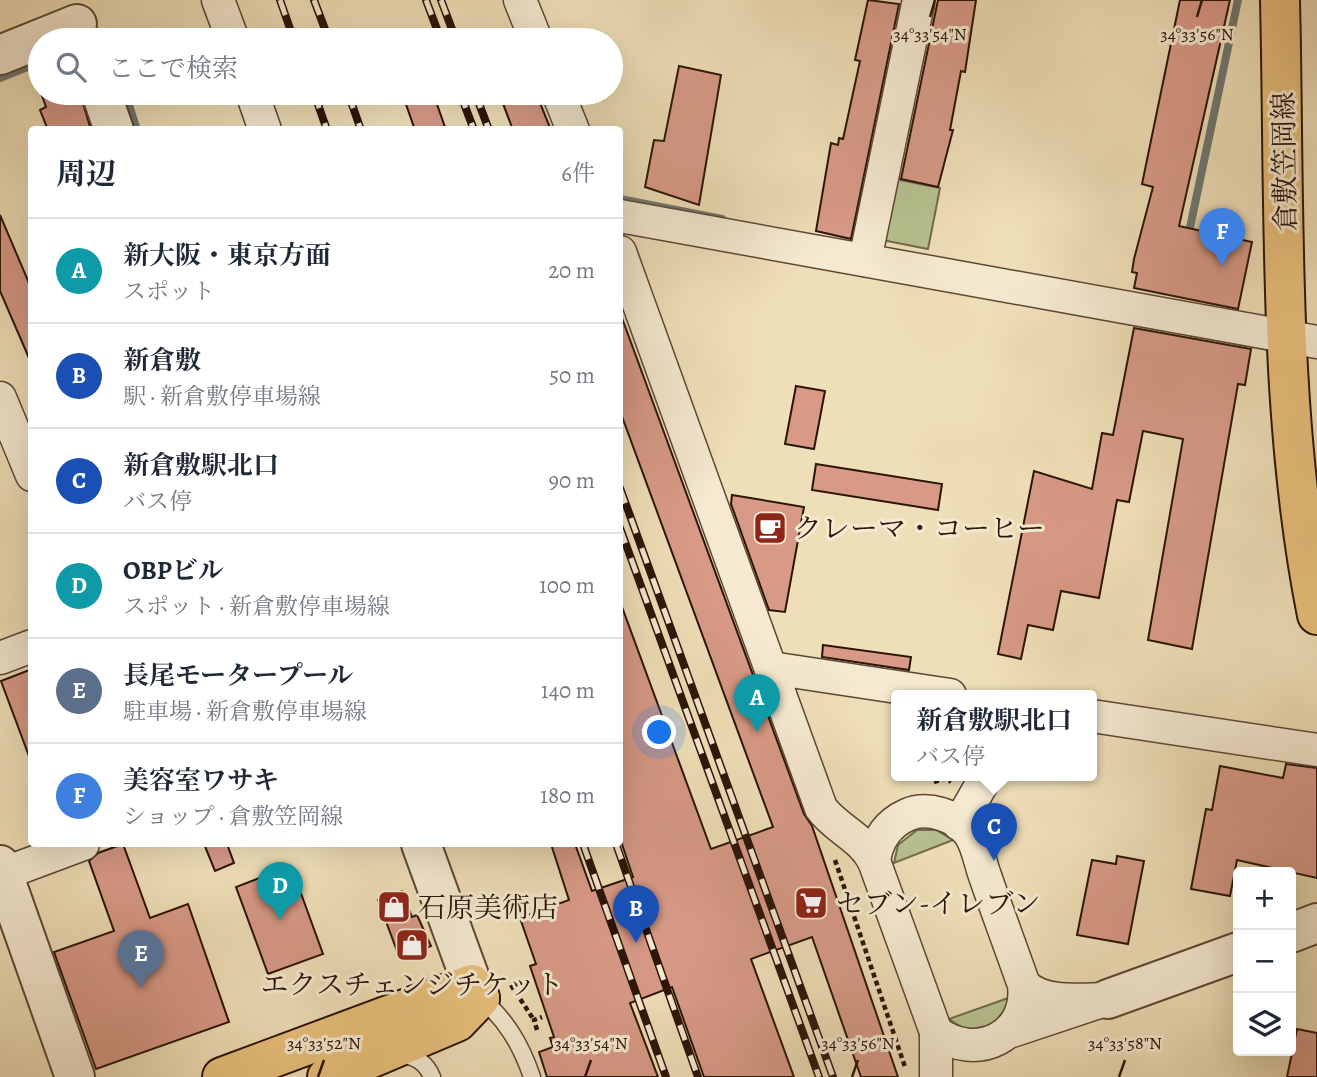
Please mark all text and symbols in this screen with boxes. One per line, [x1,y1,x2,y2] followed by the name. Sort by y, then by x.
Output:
[893,22,967,46] text: 34°33'54"N
[1160,22,1234,46] text: 34°33'56"N
[28,28,623,105] search box
[52,48,90,86] icon: search
[108,51,238,86] text: ここで検索
[1265,92,1305,232] street label: 倉敷笠岡線
[56,154,116,194] text: 周辺
[561,158,595,189] text: 6件
[1199,208,1245,266] pin: F
[123,238,331,273] text: 新大阪・東京方面
[72,255,86,286] text: A
[548,255,595,286] text: 20 m
[123,276,215,307] text: スポット
[123,343,201,378] text: 新倉敷
[72,360,86,391] text: B
[549,360,595,391] text: 50 m
[123,381,321,412] text: 駅 · 新倉敷停車場線
[123,448,279,483] text: 新倉敷駅北口
[72,465,86,496] text: C
[549,465,595,496] text: 90 m
[123,486,192,517] text: バス停
[751,509,789,547] cafe icon: クレーマ・コーヒー
[794,510,1045,548] place label: クレーマ・コーヒー
[123,553,224,588] text: OBPビル
[71,570,87,601] text: D
[539,570,595,601] text: 100 m
[123,591,390,622] text: スポット · 新倉敷停車場線
[123,658,353,693] text: 長尾モータープール
[734,674,780,732] pin: A
[72,675,86,706] text: E
[541,675,595,706] text: 140 m
[891,690,1097,781] popup
[123,696,367,727] text: 駐車場 · 新倉敷停車場線
[916,703,1072,738] text: 新倉敷駅北口
[642,715,676,749] your location
[916,741,985,772] text: バス停
[123,763,279,798] text: 美容室ワサキ
[73,780,85,811] text: F
[540,780,595,811] text: 180 m
[123,801,343,832] text: ショップ · 倉敷笠岡線
[971,803,1017,861] pin: C
[257,862,303,920] pin: D
[1233,867,1296,1056] map controls
[1233,867,1296,930] button: +
[792,884,830,922] supermarket icon: セブン-イレブン
[613,885,659,943] pin: B
[836,885,1040,923] place label: セブン-イレブン
[375,888,413,926] shop icon: 石原美術店
[418,889,558,927] place label: 石原美術店
[393,926,431,964] shop icon: エクスチェンジチケット
[118,930,164,988] pin: E
[1233,930,1296,993] button: −
[260,966,564,1004] place label: エクスチェンジチケット
[1233,993,1296,1056] button: layers
[287,1031,361,1055] text: 34°33'52"N
[554,1031,628,1055] text: 34°33'54"N
[821,1031,895,1055] text: 34°33'56"N
[1088,1031,1162,1055] text: 34°33'58"N

